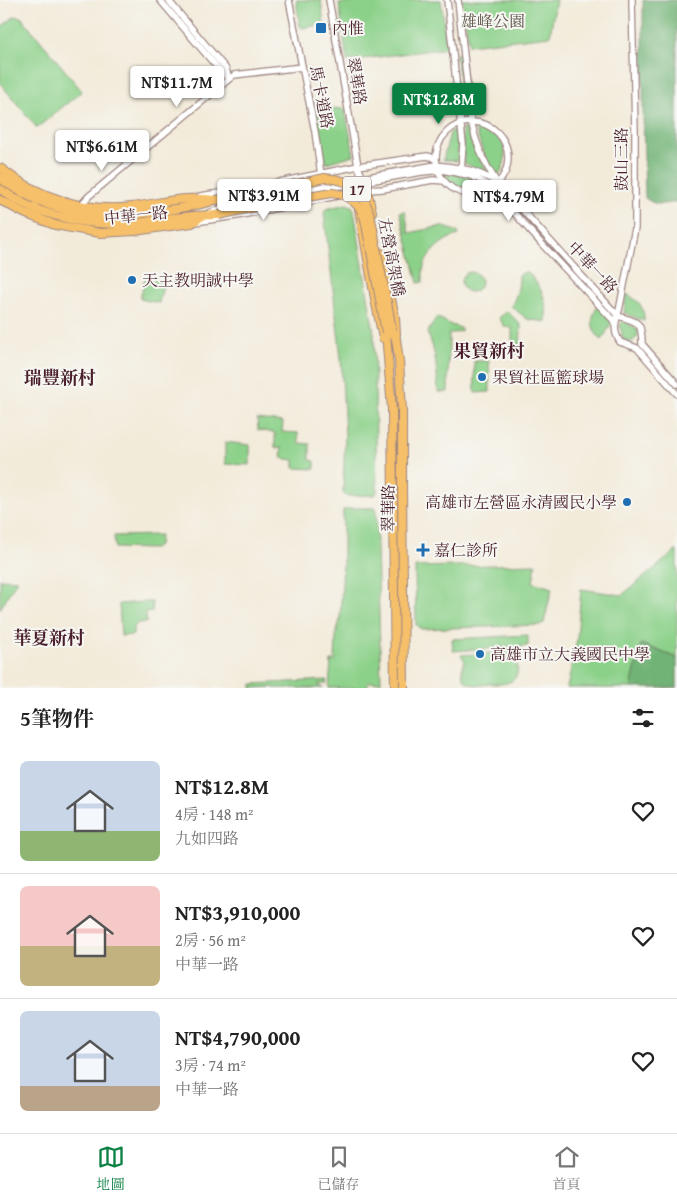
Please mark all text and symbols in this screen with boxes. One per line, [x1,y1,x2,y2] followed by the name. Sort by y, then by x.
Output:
[461,9,525,33] park label: 雄峰公園
[332,16,364,40] place label: 內惟
[314,21,328,35] marker: 內惟
[341,55,373,107] street label: 翠華路
[304,63,340,131] street label: 馬卡道路
[125,66,229,108] pin: NT$11.7M
[141,70,213,94] text: NT$11.7M
[387,82,491,125] pin: NT$12.8M
[403,87,475,111] text: NT$12.8M
[609,127,633,191] street label: 鼓山三路
[50,130,154,172] pin: NT$6.61M
[66,134,138,158] text: NT$6.61M
[343,176,371,202] road number: 17
[212,178,316,221] pin: NT$3.91M
[457,180,561,222] pin: NT$4.79M
[228,183,300,207] text: NT$3.91M
[473,184,545,208] text: NT$4.79M
[103,200,169,230] street label: 中華一路
[373,215,411,299] street label: 左營高架橋
[562,235,624,299] street label: 中華一路
[142,268,254,292] place label: 天主教明誠中學
[126,274,138,286] marker: 天主教明誠中學
[453,337,525,364] district label: 果貿新村
[24,364,96,391] district label: 瑞豐新村
[492,365,604,389] place label: 果貿社區籃球場
[476,371,488,383] marker: 果貿社區籃球場
[376,484,400,532] street label: 翠華路
[425,490,617,514] place label: 高雄市左營區永清國民小學
[621,496,633,508] marker: 高雄市左營區永清國民小學
[434,538,498,562] place label: 嘉仁診所
[416,543,430,557] marker: 嘉仁診所
[13,624,85,651] district label: 華夏新村
[490,642,650,666] place label: 高雄市立大義國民中學
[474,648,486,660] marker: 高雄市立大義國民中學
[20,703,94,734] text: 5筆物件
[629,704,657,732] icon: filters
[175,771,269,802] text: NT$12.8M
[60,781,120,841] icon: home
[629,797,657,825] icon: heart
[175,802,254,826] text: 4房 · 148 m²
[175,826,239,850] text: 九如四路
[175,897,300,928] text: NT$3,910,000
[60,906,120,966] icon: home
[629,922,657,950] icon: heart
[175,928,246,952] text: 2房 · 56 m²
[175,952,239,976] text: 中華一路
[175,1022,300,1053] text: NT$4,790,000
[60,1031,120,1091] icon: home
[629,1047,657,1075] icon: heart
[175,1053,246,1077] text: 3房 · 74 m²
[175,1077,239,1101] text: 中華一路
[97,1143,125,1194] tab: 地圖
[318,1143,360,1194] tab: 已儲存
[553,1143,581,1194] tab: 首頁

